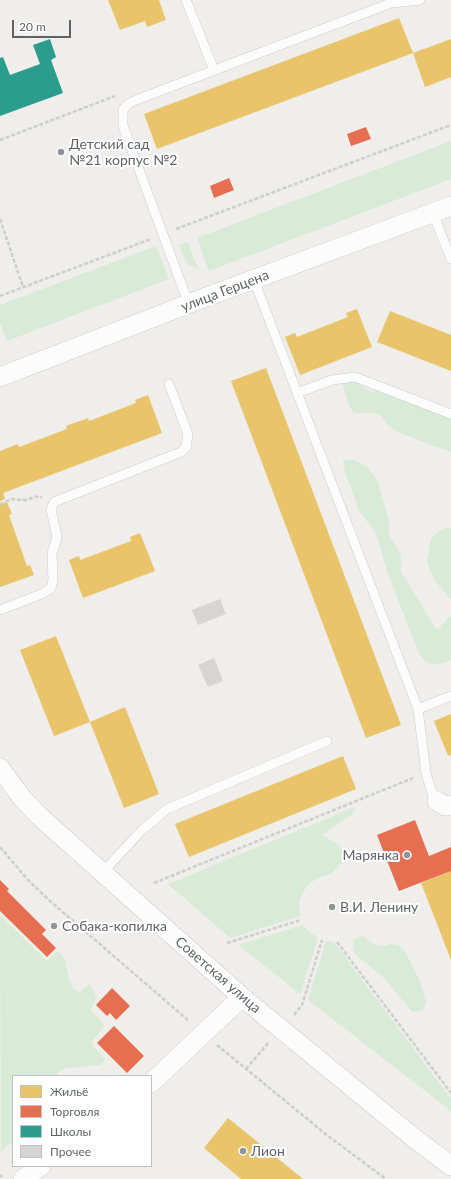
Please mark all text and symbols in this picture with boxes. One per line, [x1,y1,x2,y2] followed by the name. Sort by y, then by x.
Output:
[14,12,73,38] scale bar
[19,19,46,34] text: 20 m
[69,136,177,168] place label: Детский сад №21 корпус №2
[56,147,66,157] marker: Детский сад №21 корпус №2
[179,267,271,315] street label: улица Герцена
[342,847,399,863] place label: Марянка
[402,850,412,860] marker: Марянка
[340,899,418,915] place label: В.И. Ленину
[327,902,337,912] marker: В.И. Ленину
[62,918,167,934] place label: Собака-копилка
[49,921,59,931] marker: Собака-копилка
[172,933,264,1017] street label: Советская улица
[12,1075,152,1167] legend
[50,1084,88,1099] text: Жильё
[50,1104,100,1119] text: Торговля
[50,1124,91,1139] text: Школы
[251,1143,285,1159] place label: Лион
[50,1144,91,1159] text: Прочее
[238,1146,248,1156] marker: Лион

